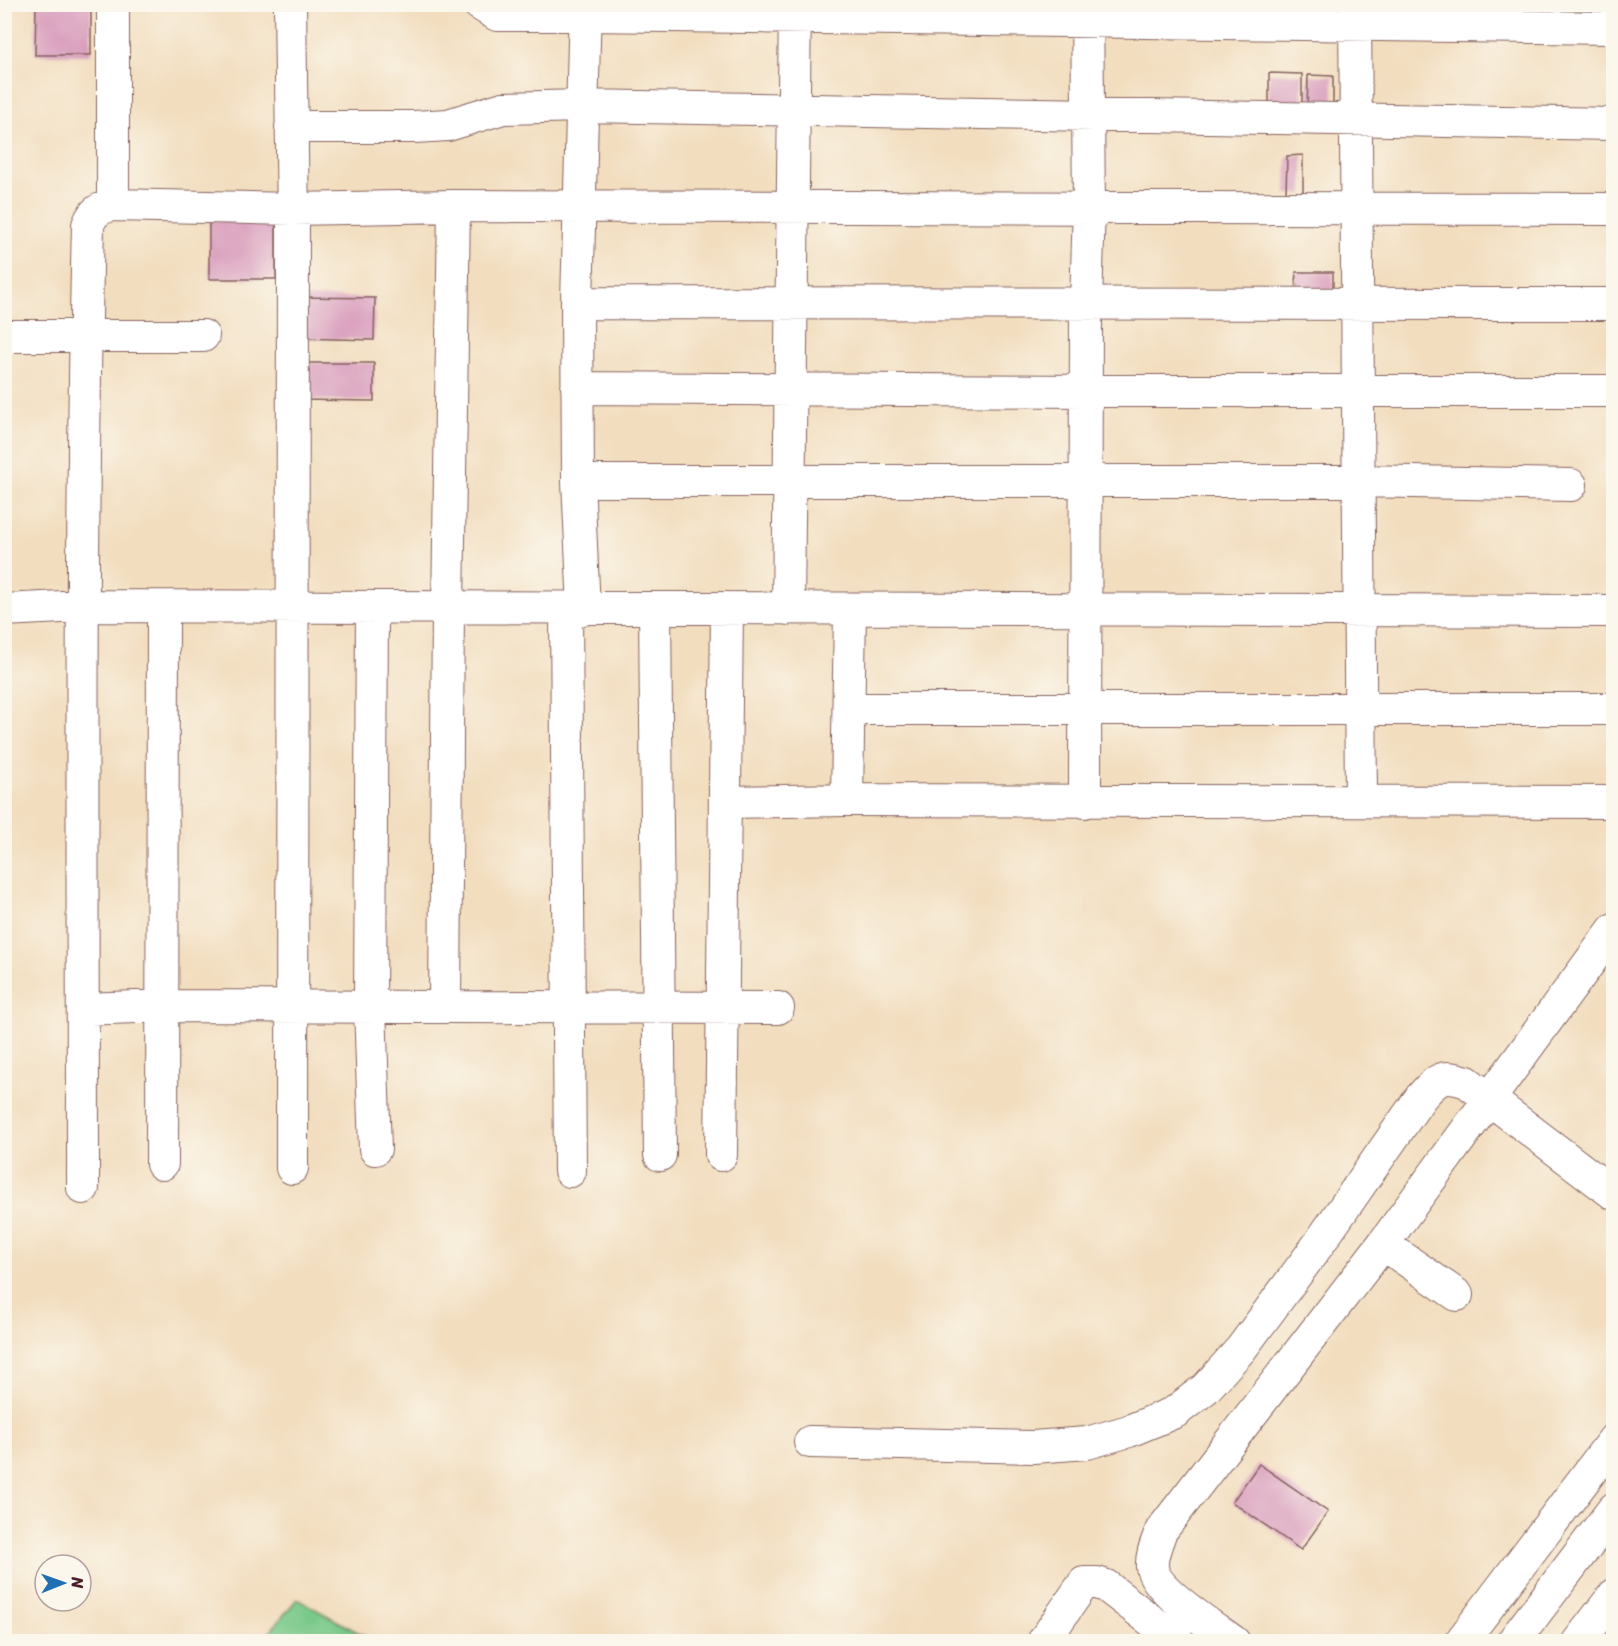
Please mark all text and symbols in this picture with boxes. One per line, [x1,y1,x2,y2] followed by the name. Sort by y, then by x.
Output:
[33,1553,93,1613] north arrow
[63,1576,92,1589] text: N

